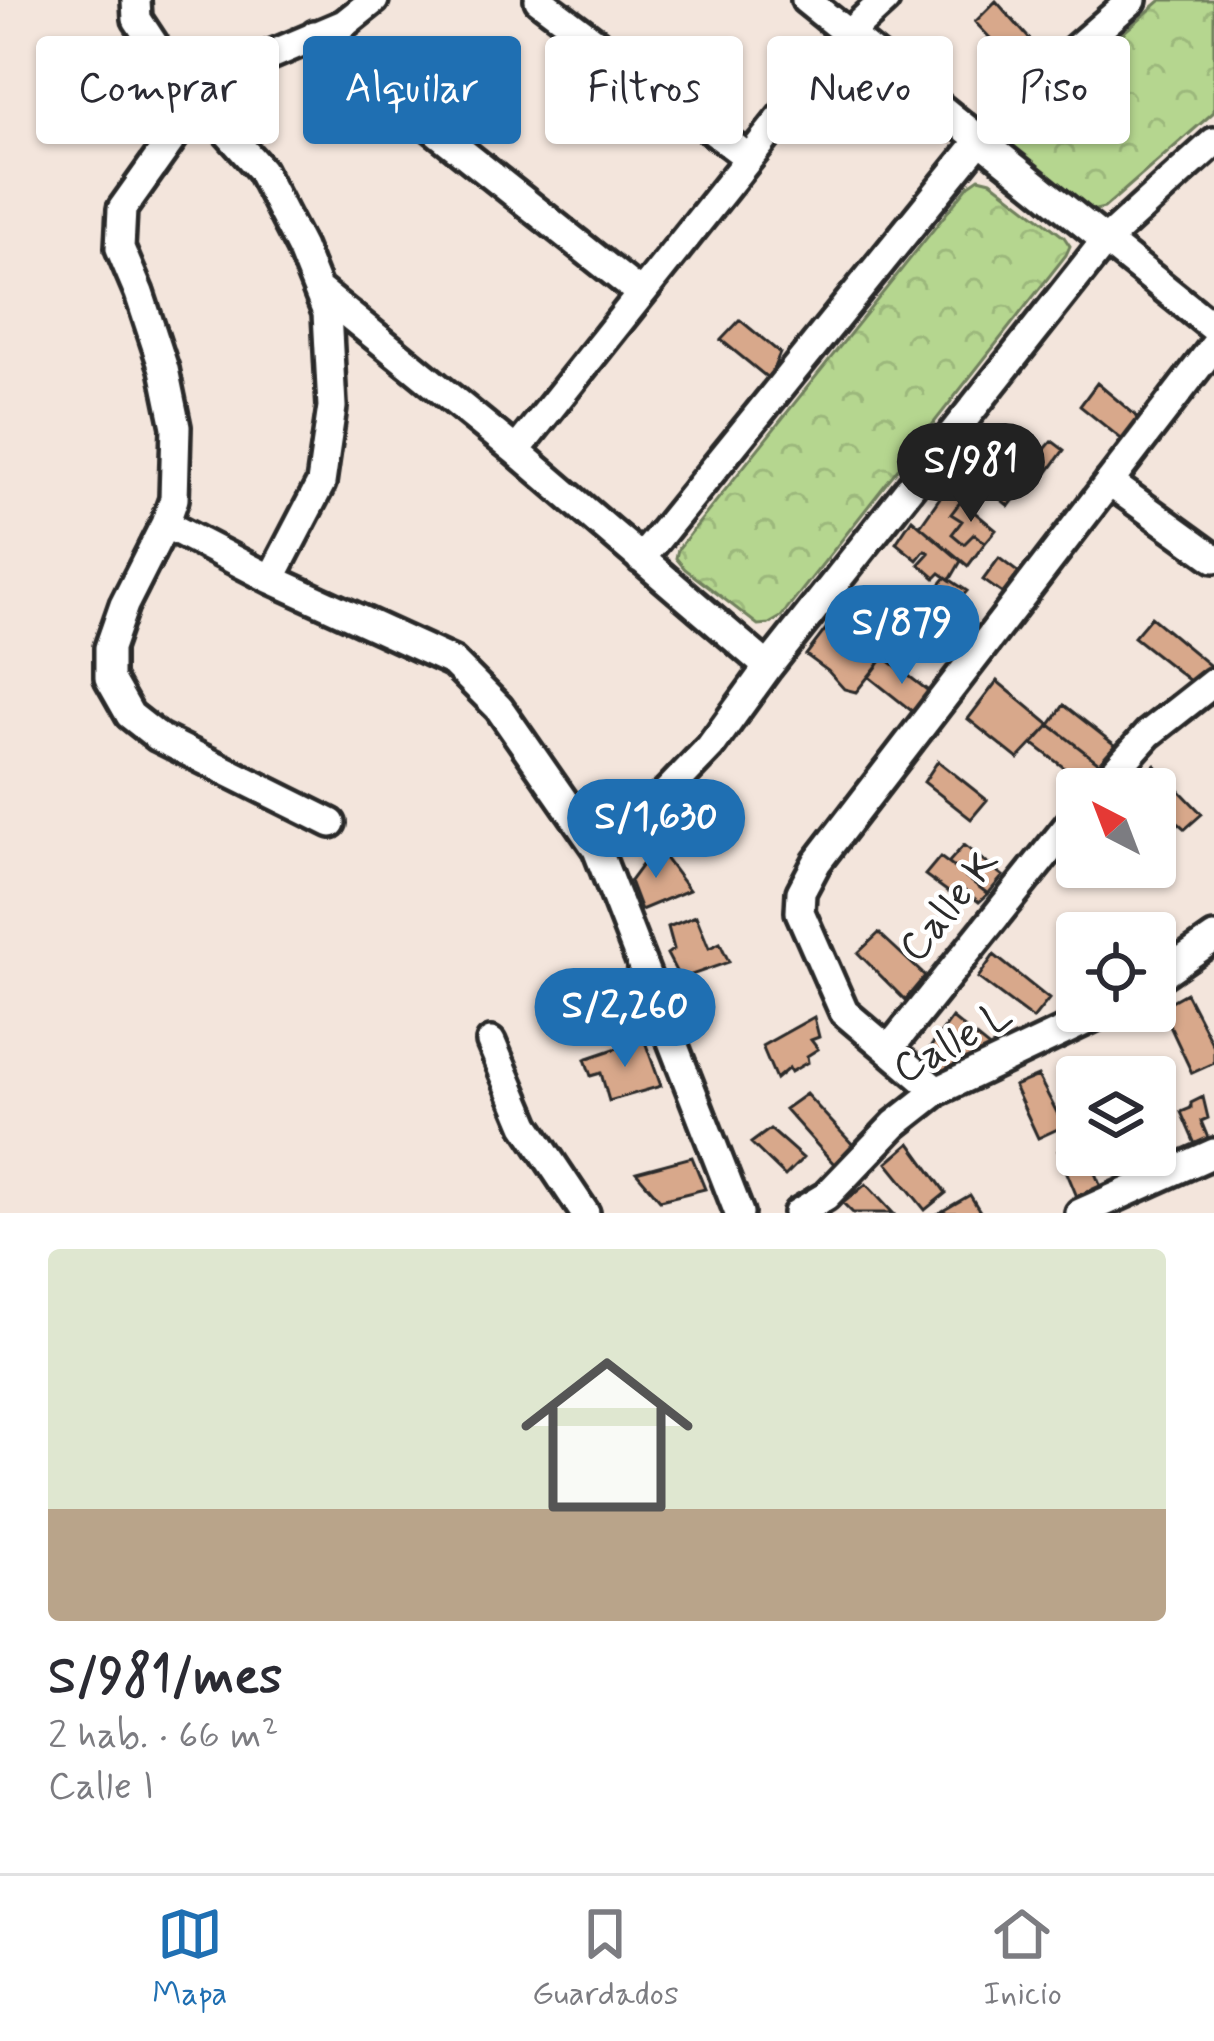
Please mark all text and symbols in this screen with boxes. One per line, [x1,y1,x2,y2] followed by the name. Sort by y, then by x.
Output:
[36,36,279,144] chip: Comprar
[303,36,521,144] chip: Alquilar
[545,36,743,144] chip: Filtros
[767,36,953,144] chip: Nuevo
[977,36,1130,144] chip: Piso
[887,423,1055,525] pin: S/981
[924,436,1018,487] text: S/981
[818,585,986,687] pin: S/879
[852,598,952,649] text: S/879
[1056,768,1176,888] north arrow
[1056,768,1176,1176] map controls
[545,779,767,881] pin: S/1,630
[594,792,718,843] text: S/1,630
[887,837,1013,974] street label: Calle K
[1056,912,1176,1032] button: locate
[514,968,736,1070] pin: S/2,260
[562,981,688,1032] text: S/2,260
[884,988,1022,1098] street label: Calle L
[1056,1056,1176,1176] button: layers
[499,1327,715,1543] icon: home
[48,1645,282,1711] text: S/981/mes
[48,1711,279,1762] text: 2 hab. · 66 m²
[48,1762,154,1813] text: Calle I
[152,1901,227,2017] tab: Mapa
[532,1901,679,2017] tab: Guardados
[983,1901,1062,2017] tab: Inicio

